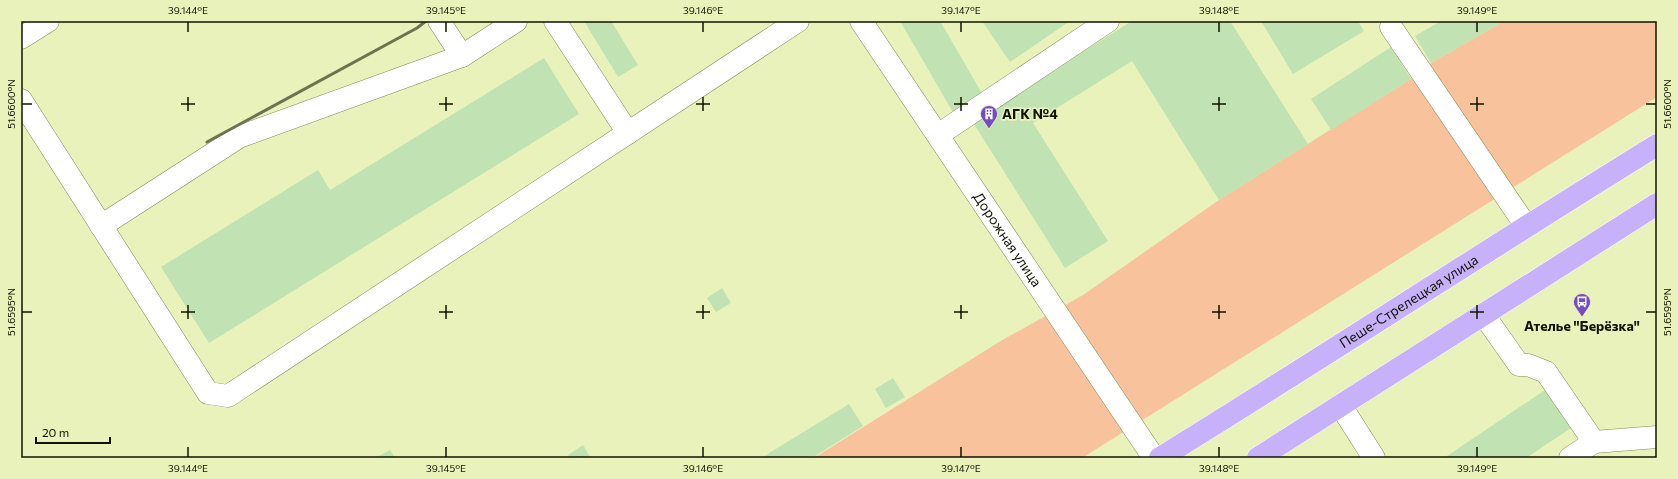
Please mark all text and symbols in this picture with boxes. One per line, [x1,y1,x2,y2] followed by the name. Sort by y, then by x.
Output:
[168,4,208,16] text: 39.144°E
[426,4,466,16] text: 39.145°E
[683,4,723,16] text: 39.146°E
[941,4,981,16] text: 39.147°E
[1199,4,1239,16] text: 39.148°E
[1457,4,1497,16] text: 39.149°E
[5,79,17,129] text: 51.6600°N
[1661,79,1673,129] text: 51.6600°N
[979,104,999,129] building icon: АГК №4
[1002,105,1058,122] place label: АГК №4
[970,189,1046,290] street label: Дорожная улица
[1336,251,1481,351] street label: Пеше-Стрелецкая улица
[5,288,17,336] text: 51.6595°N
[1661,288,1673,336] text: 51.6595°N
[1572,292,1592,317] bus stop icon: Ателье "Берёзка"
[1524,317,1640,334] place label: Ателье "Берёзка"
[36,419,110,445] scale bar
[42,425,69,439] text: 20 m
[168,462,208,474] text: 39.144°E
[426,462,466,474] text: 39.145°E
[683,462,723,474] text: 39.146°E
[941,462,981,474] text: 39.147°E
[1199,462,1239,474] text: 39.148°E
[1457,462,1497,474] text: 39.149°E

